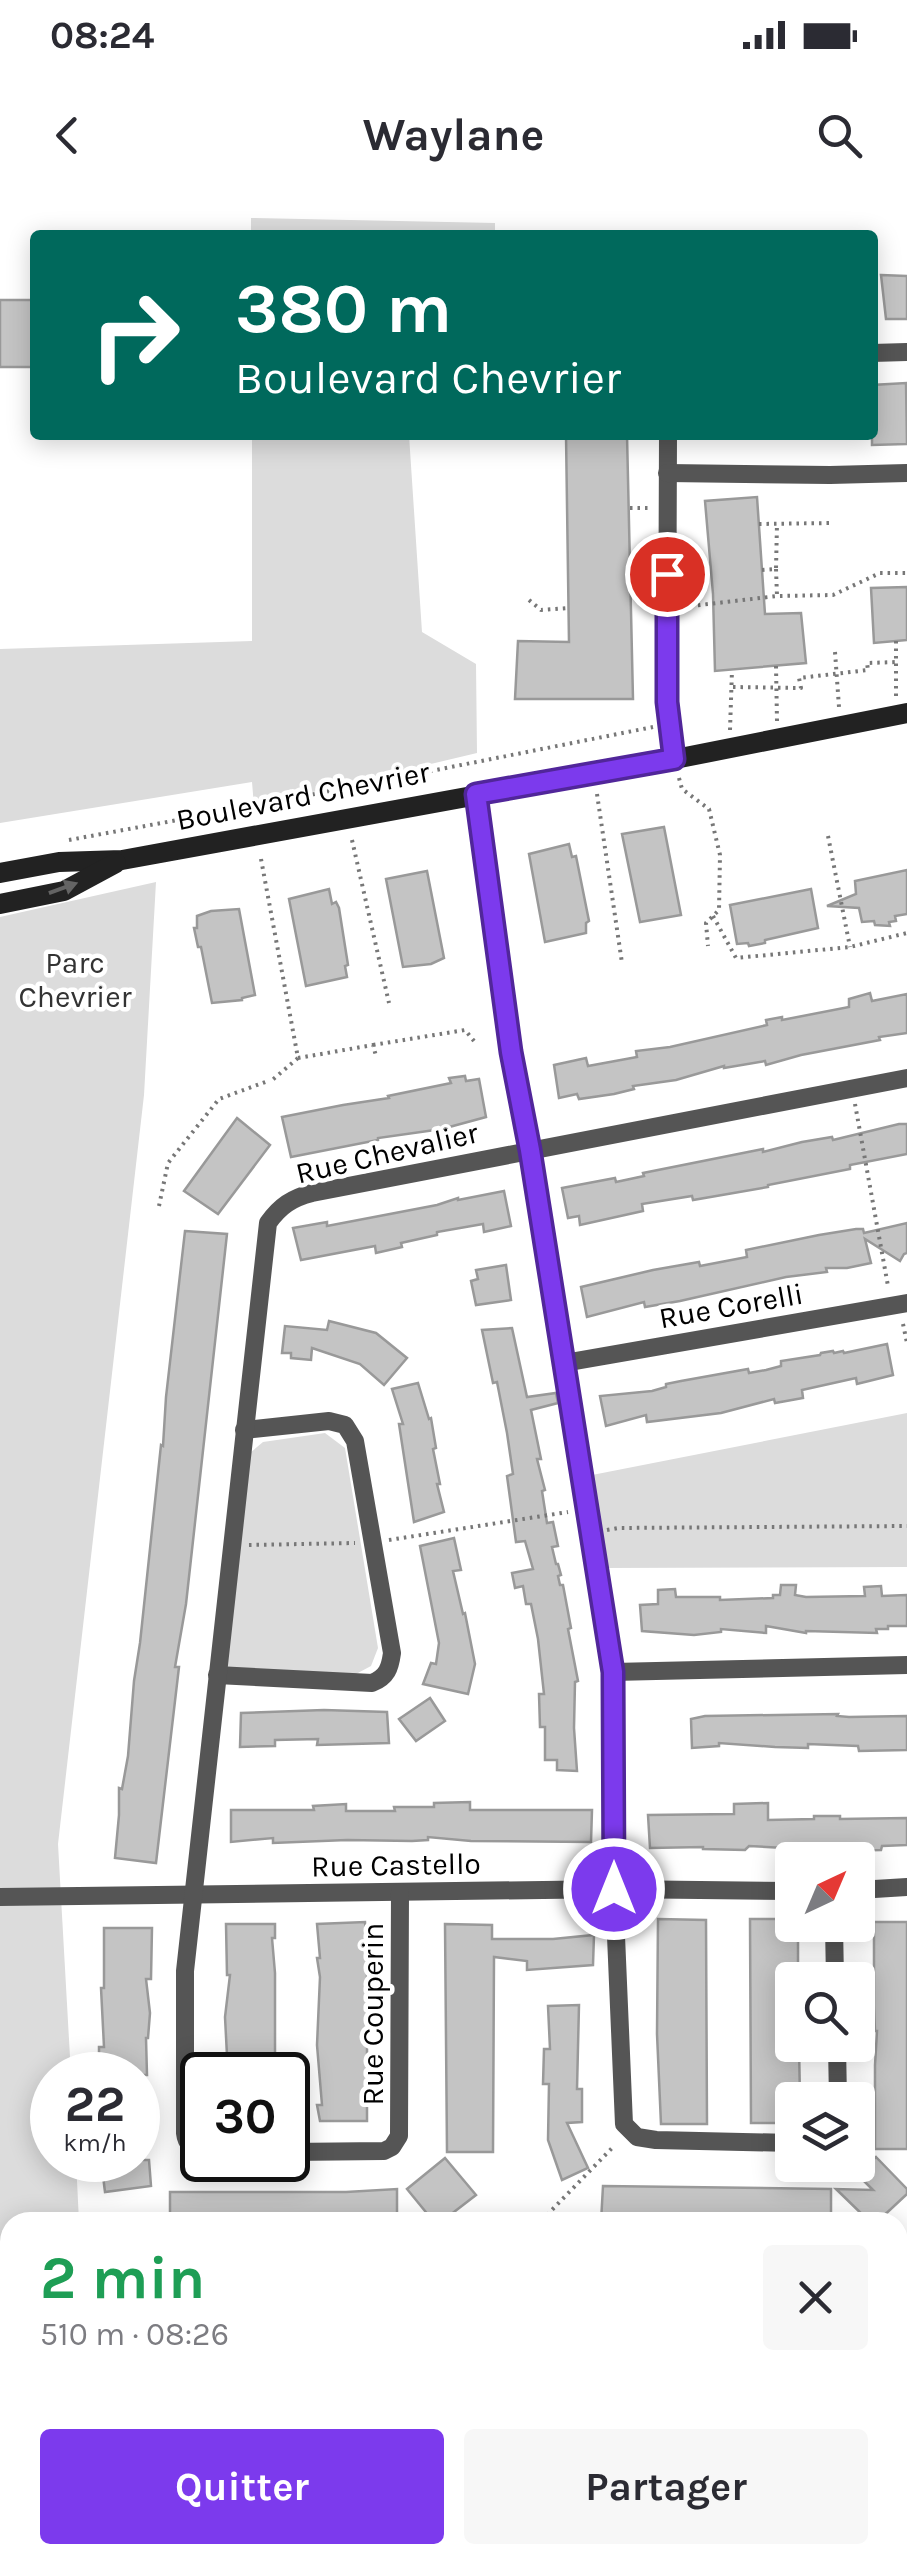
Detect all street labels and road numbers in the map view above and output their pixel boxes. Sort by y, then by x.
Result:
street label: Boulevard Chevrier [173,754,433,838]
street label: Rue Chevalier [292,1114,482,1191]
street label: Rue Corelli [656,1276,806,1336]
street label: Rue Castello [311,1846,481,1884]
street label: Rue Couperin [355,1923,391,2105]

